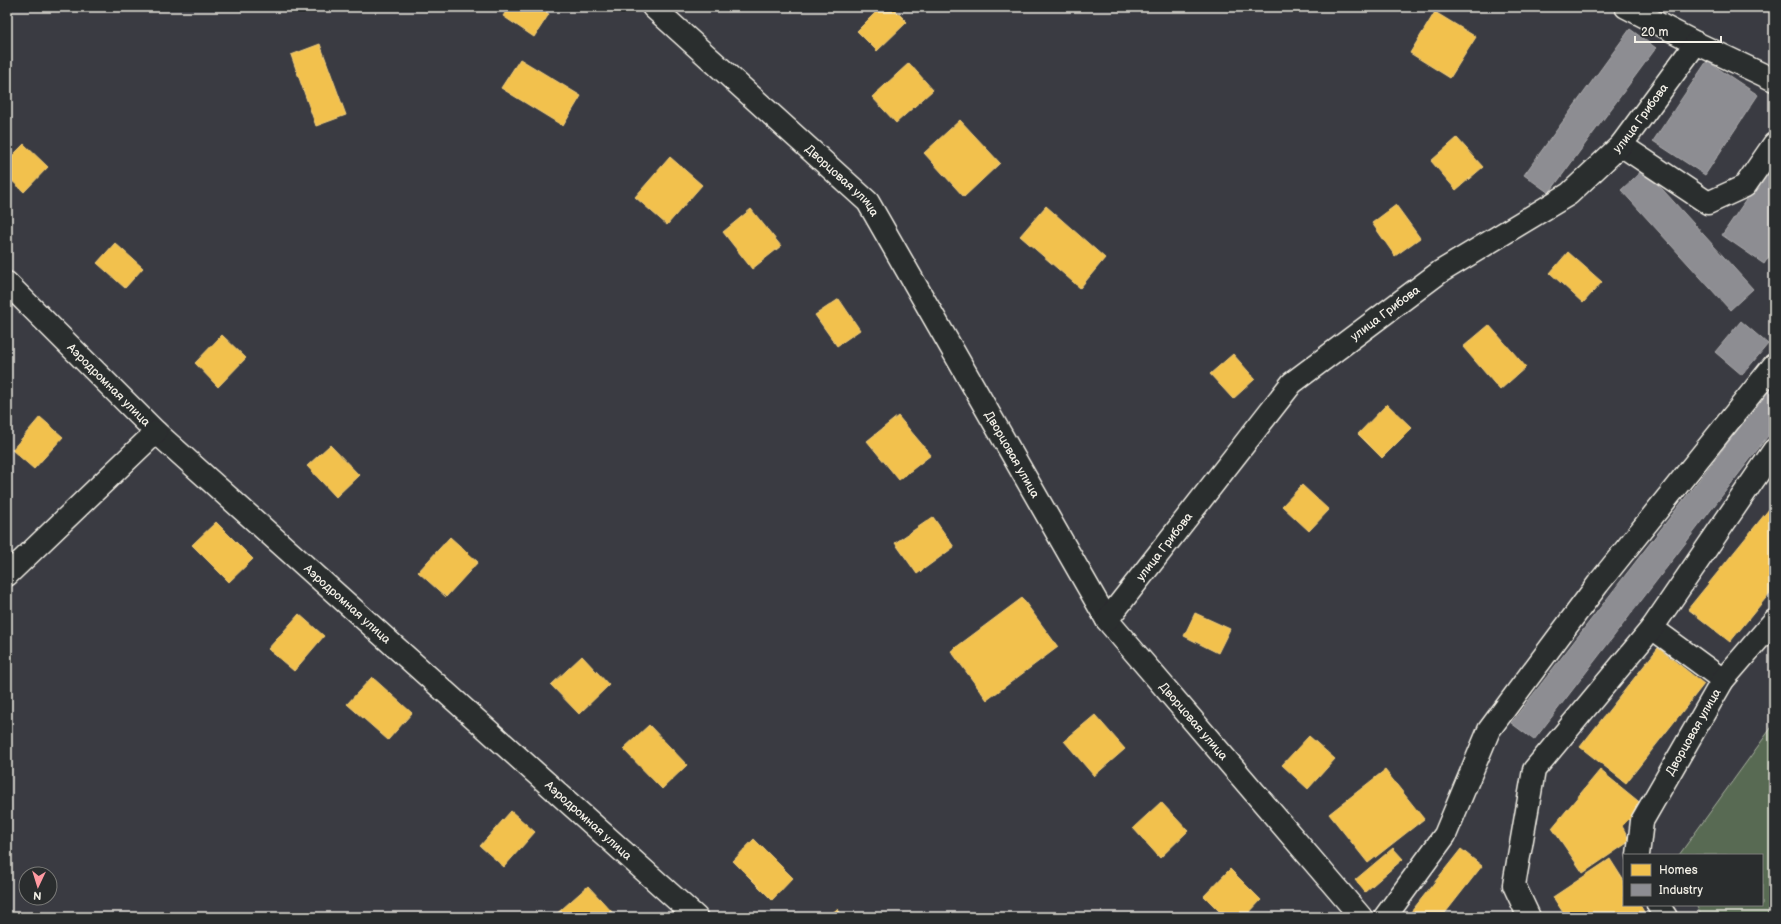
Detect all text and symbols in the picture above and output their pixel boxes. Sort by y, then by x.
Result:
scale bar [1635,18,1721,44]
text: 20 m [1641,25,1668,40]
street label: улица Грибова [1610,80,1671,156]
street label: Дворцовая улица [802,141,882,219]
street label: улица Грибова [1347,282,1423,344]
street label: Аэродромная улица [63,339,154,430]
street label: Дворцовая улица [982,408,1043,501]
street label: улица Грибова [1133,509,1196,584]
street label: Аэродромная улица [300,560,394,647]
street label: Дворцовая улица [1156,679,1231,763]
street label: Дворцовая улица [1662,686,1724,778]
street label: Аэродромная улица [541,777,635,863]
legend [1623,854,1763,906]
text: Homes [1659,863,1698,878]
north arrow [18,866,58,906]
text: Industry [1659,883,1704,898]
text: N [33,889,42,902]

